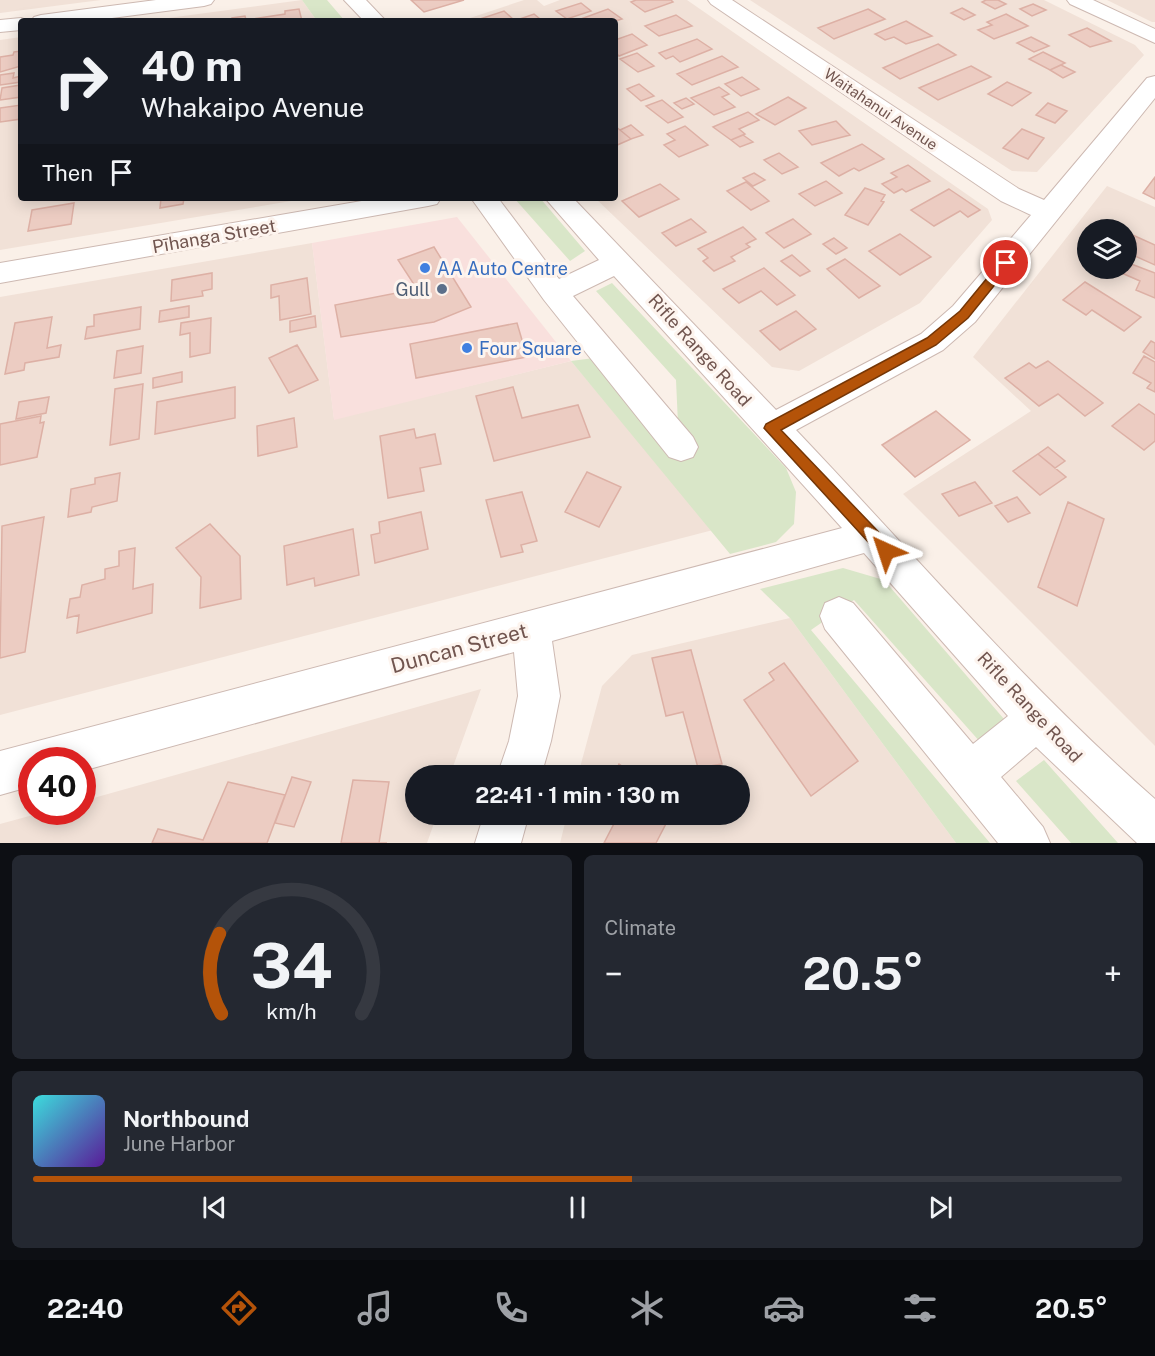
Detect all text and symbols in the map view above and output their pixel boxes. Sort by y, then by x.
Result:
text: 40 m [141,41,243,90]
icon: right [42,42,120,120]
street label: Waitahanui Avenue [821,65,941,153]
text: Whakaipo Avenue [141,91,364,123]
icon: arrive [105,156,138,189]
text: Then [42,160,93,186]
street label: Pīhanga Street [151,215,277,257]
map controls [1077,219,1137,279]
button: layers [1077,219,1137,279]
pin [980,237,1031,288]
icon: arrive [989,246,1022,279]
place label: AA Auto Centre [437,258,568,279]
marker: AA Auto Centre [418,261,432,275]
place label: Gull [396,279,430,300]
marker: Gull [435,282,449,296]
street label: Rifle Range Road [644,290,756,410]
place label: Four Square [479,338,582,359]
marker: Four Square [460,341,474,355]
position arrow [854,519,918,583]
street label: Duncan Street [388,618,530,678]
street label: Rifle Range Road [973,647,1087,767]
speed limit sign: 40 [18,747,96,825]
text: 22:41 · 1 min · 130 m [475,782,680,808]
text: Climate [605,916,676,940]
text: 34 [251,929,333,1002]
text: 20.5° [803,947,924,1000]
text: − [605,955,623,993]
text: + [1104,955,1122,993]
text: km/h [267,999,317,1024]
text: Northbound [123,1106,249,1132]
text: June Harbor [123,1132,235,1156]
icon: previous [198,1191,231,1224]
icon: pause [561,1191,594,1224]
icon: next [924,1191,957,1224]
icon: directions [218,1287,260,1329]
icon: music [354,1287,396,1329]
icon: phone [490,1287,532,1329]
icon: climate [626,1287,668,1329]
icon: car [763,1287,805,1329]
icon: filters [899,1287,941,1329]
text: 22:40 [47,1292,124,1324]
text: 20.5° [1035,1292,1108,1324]

